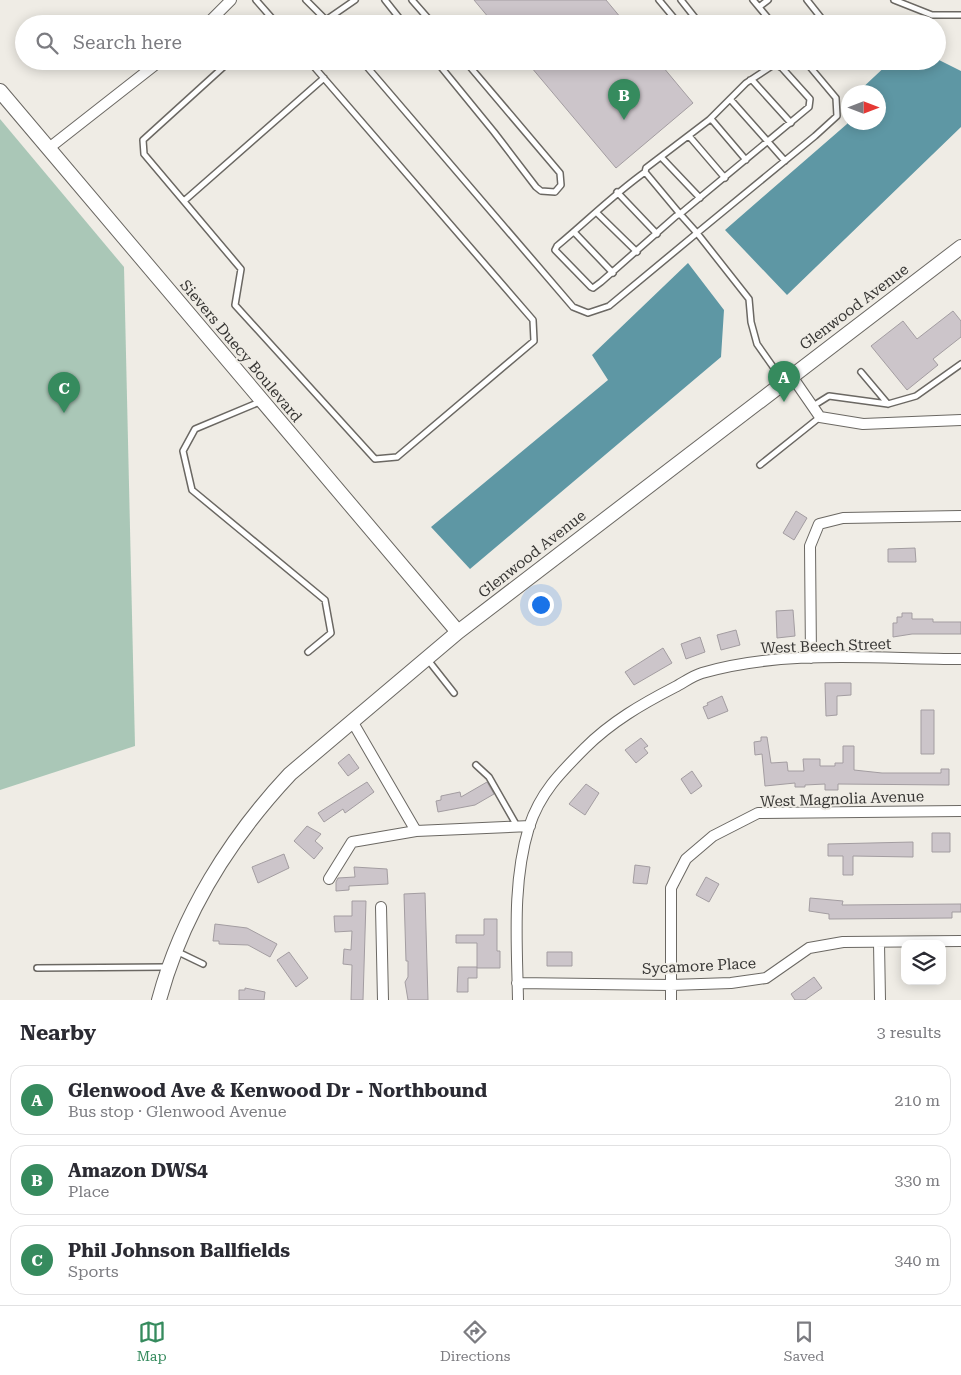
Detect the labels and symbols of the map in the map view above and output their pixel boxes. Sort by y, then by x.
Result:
pin: B [608,79,640,120]
north arrow [841,85,886,130]
street label: Glenwood Avenue [796,260,912,354]
street label: Sievers Duecy Boulevard [176,276,306,426]
pin: A [768,361,800,402]
pin: C [48,372,80,413]
street label: Glenwood Avenue [475,506,589,602]
your location [528,592,554,618]
street label: West Beech Street [760,635,892,657]
street label: West Magnolia Avenue [760,787,924,811]
street label: Sycamore Place [642,954,756,978]

